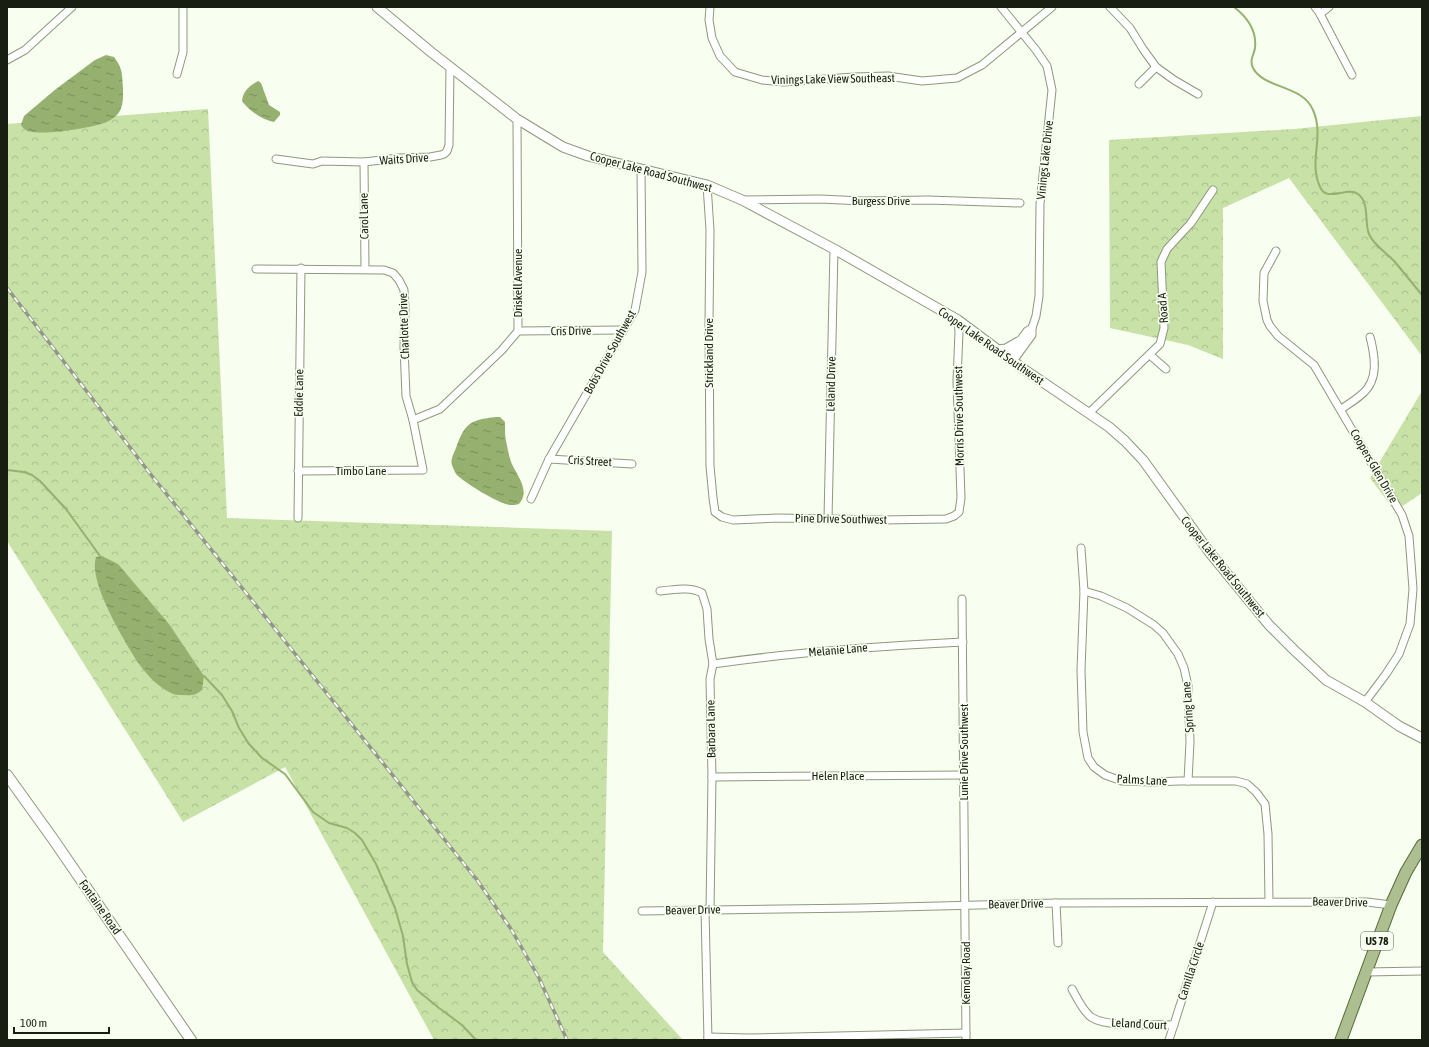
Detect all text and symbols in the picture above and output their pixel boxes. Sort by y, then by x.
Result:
street label: Vinings Lake View Southeast [771,71,895,87]
street label: Vinings Lake Drive [1034,120,1056,200]
street label: Cooper Lake Road Southwest [588,149,714,195]
street label: Waits Drive [379,150,429,168]
street label: Carol Lane [357,193,371,239]
street label: Burgess Drive [852,194,910,208]
street label: Driskell Avenue [511,249,525,317]
street label: Road A [1155,292,1171,324]
street label: Charlotte Drive [396,293,412,359]
street label: Cooper Lake Road Southwest [935,304,1047,388]
street label: Bobs Drive Southwest [581,307,639,396]
street label: Strickland Drive [702,318,716,388]
street label: Cris Drive [550,324,592,338]
street label: Leland Drive [824,356,838,412]
street label: Morris Drive Southwest [951,365,967,466]
street label: Eddie Lane [292,369,306,417]
street label: Coopers Glen Drive [1347,427,1401,505]
street label: Cris Street [568,453,613,469]
street label: Timbo Lane [336,464,386,478]
street label: Pine Drive Southwest [795,511,888,527]
street label: Cooper Lake Road Southwest [1178,514,1268,621]
street label: Melanie Lane [808,640,868,660]
street label: Spring Lane [1179,681,1197,733]
street label: Barbara Lane [703,700,719,758]
street label: Lunie Drive Southwest [957,703,971,801]
street label: Helen Place [812,769,864,783]
street label: Palms Lane [1116,772,1168,788]
street label: Fontaine Road [76,877,124,937]
street label: Beaver Drive [1312,895,1368,909]
street label: Beaver Drive [988,897,1044,911]
street label: Beaver Drive [665,903,721,917]
road number: US 78 [1361,932,1393,950]
street label: Camilla Circle [1175,940,1207,1002]
street label: Kemolay Road [959,941,973,1005]
scale bar [14,1009,109,1035]
text: 100 m [20,1016,47,1030]
street label: Leland Court [1111,1016,1168,1032]

